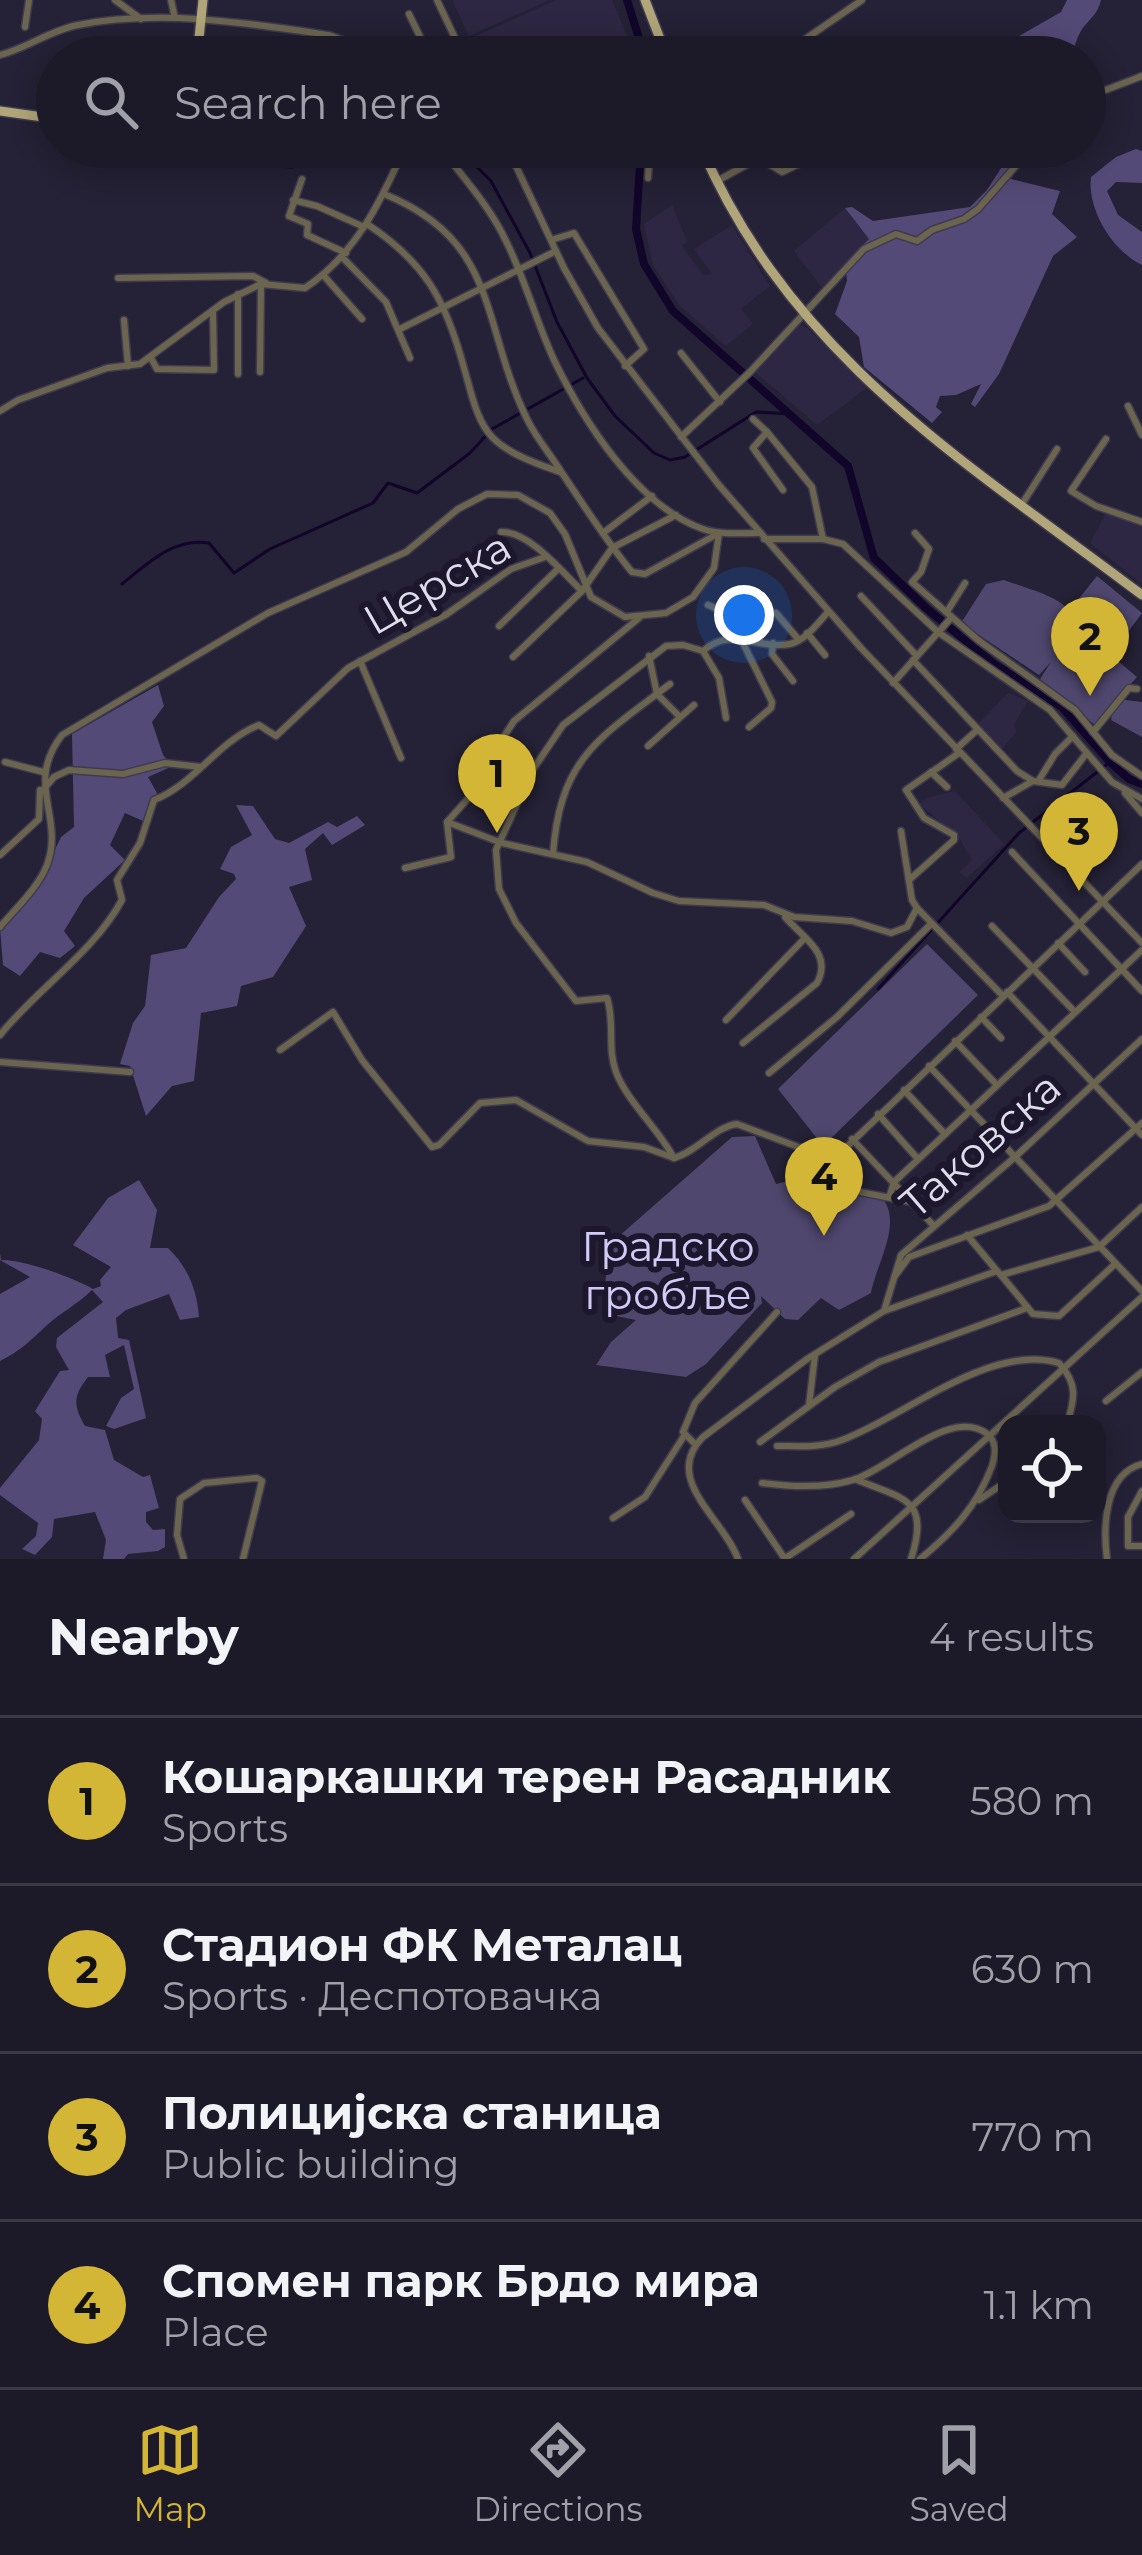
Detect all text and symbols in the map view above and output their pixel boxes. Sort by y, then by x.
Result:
search box [36,36,1106,168]
icon: search [78,69,144,135]
text: Search here [174,75,442,130]
street label: Церска [354,520,520,646]
your location [714,585,774,645]
pin: 2 [1051,597,1129,696]
pin: 1 [458,734,536,833]
pin: 3 [1040,792,1118,891]
street label: Таковска [889,1061,1071,1229]
pin: 4 [785,1137,863,1236]
park label: Градско гробље [581,1220,755,1320]
map controls [998,1415,1106,1523]
button: locate [998,1415,1106,1523]
text: Nearby [48,1606,239,1668]
text: 4 results [929,1613,1094,1661]
text: Кошаркашки терен Расадник [162,1749,891,1804]
text: 1 [79,1777,95,1825]
text: 580 m [970,1777,1094,1825]
text: Sports [162,1804,288,1852]
text: Стадион ФК Металац [162,1917,682,1972]
text: 2 [75,1945,99,1993]
text: 630 m [971,1945,1094,1993]
text: Sports · Деспотовачка [162,1972,602,2020]
text: Полицијска станица [162,2085,662,2140]
text: 3 [75,2113,99,2161]
text: 770 m [971,2113,1094,2161]
text: Public building [162,2140,459,2188]
text: Спомен парк Брдо мира [162,2253,760,2308]
text: 4 [74,2281,100,2329]
text: 1.1 km [983,2281,1094,2329]
text: Place [162,2308,269,2356]
tab: Map [133,2417,207,2529]
tab: Directions [474,2417,643,2529]
tab: Saved [909,2417,1009,2529]

